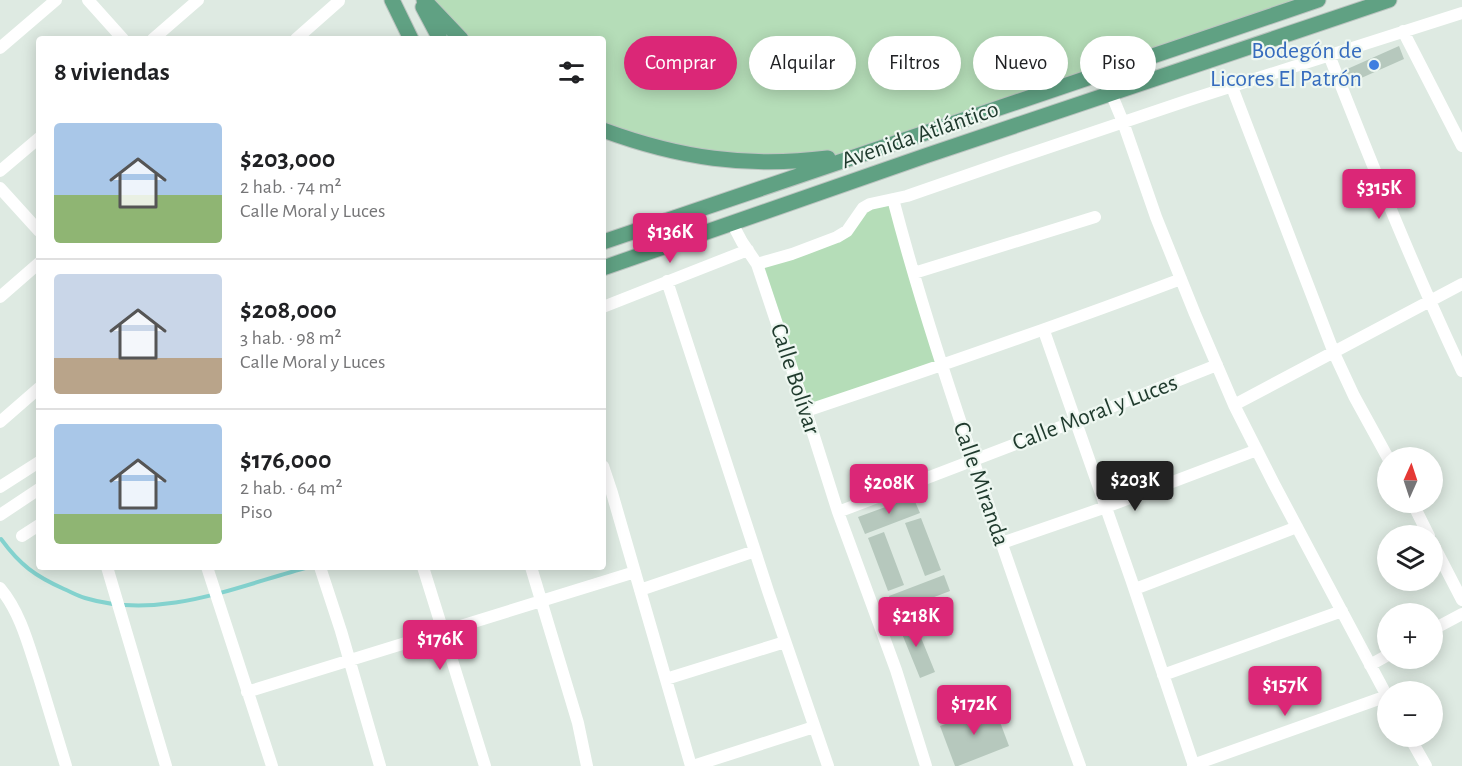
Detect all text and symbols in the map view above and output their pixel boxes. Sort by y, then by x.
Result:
chip: Comprar [624,36,737,90]
chip: Alquilar [749,36,856,90]
chip: Filtros [868,36,961,90]
chip: Nuevo [973,36,1068,90]
chip: Piso [1080,36,1156,90]
place label: Bodegón de Licores El Patrón [1210,39,1362,91]
icon: filters [555,56,588,89]
marker: Bodegón de Licores El Patrón [1367,58,1381,72]
text: 8 viviendas [54,59,170,85]
street label: Avenida Atlántico [838,97,1002,173]
text: $203,000 [240,146,335,172]
icon: home [102,147,174,219]
pin: $315K [1337,169,1421,220]
text: 2 hab. · 74 m² [240,177,341,197]
text: $315K [1356,178,1402,198]
text: Calle Moral y Luces [240,201,385,221]
pin: $136K [628,213,712,264]
text: $136K [647,222,693,242]
text: $208,000 [240,297,337,323]
icon: home [102,298,174,370]
street label: Calle Bolívar [766,321,824,438]
text: 3 hab. · 98 m² [240,328,341,348]
text: Calle Moral y Luces [240,352,385,372]
street label: Calle Moral y Luces [1009,371,1181,455]
street label: Calle Miranda [949,419,1013,549]
text: $176,000 [240,447,331,473]
north arrow [1377,447,1443,513]
map controls [1377,447,1443,747]
icon: home [102,448,174,520]
pin: $203K [1093,461,1177,512]
pin: $208K [847,464,931,515]
text: $203K [1110,470,1160,490]
text: $208K [864,473,914,493]
text: 2 hab. · 64 m² [240,478,342,498]
text: Piso [240,502,272,522]
button: layers [1377,525,1443,591]
pin: $218K [874,597,958,648]
button: + [1377,603,1443,669]
text: $218K [892,606,940,626]
pin: $176K [398,620,482,671]
text: $176K [417,629,463,649]
pin: $157K [1243,666,1327,717]
text: $157K [1262,675,1308,695]
button: − [1377,681,1443,747]
pin: $172K [932,685,1016,736]
text: $172K [951,694,997,714]

